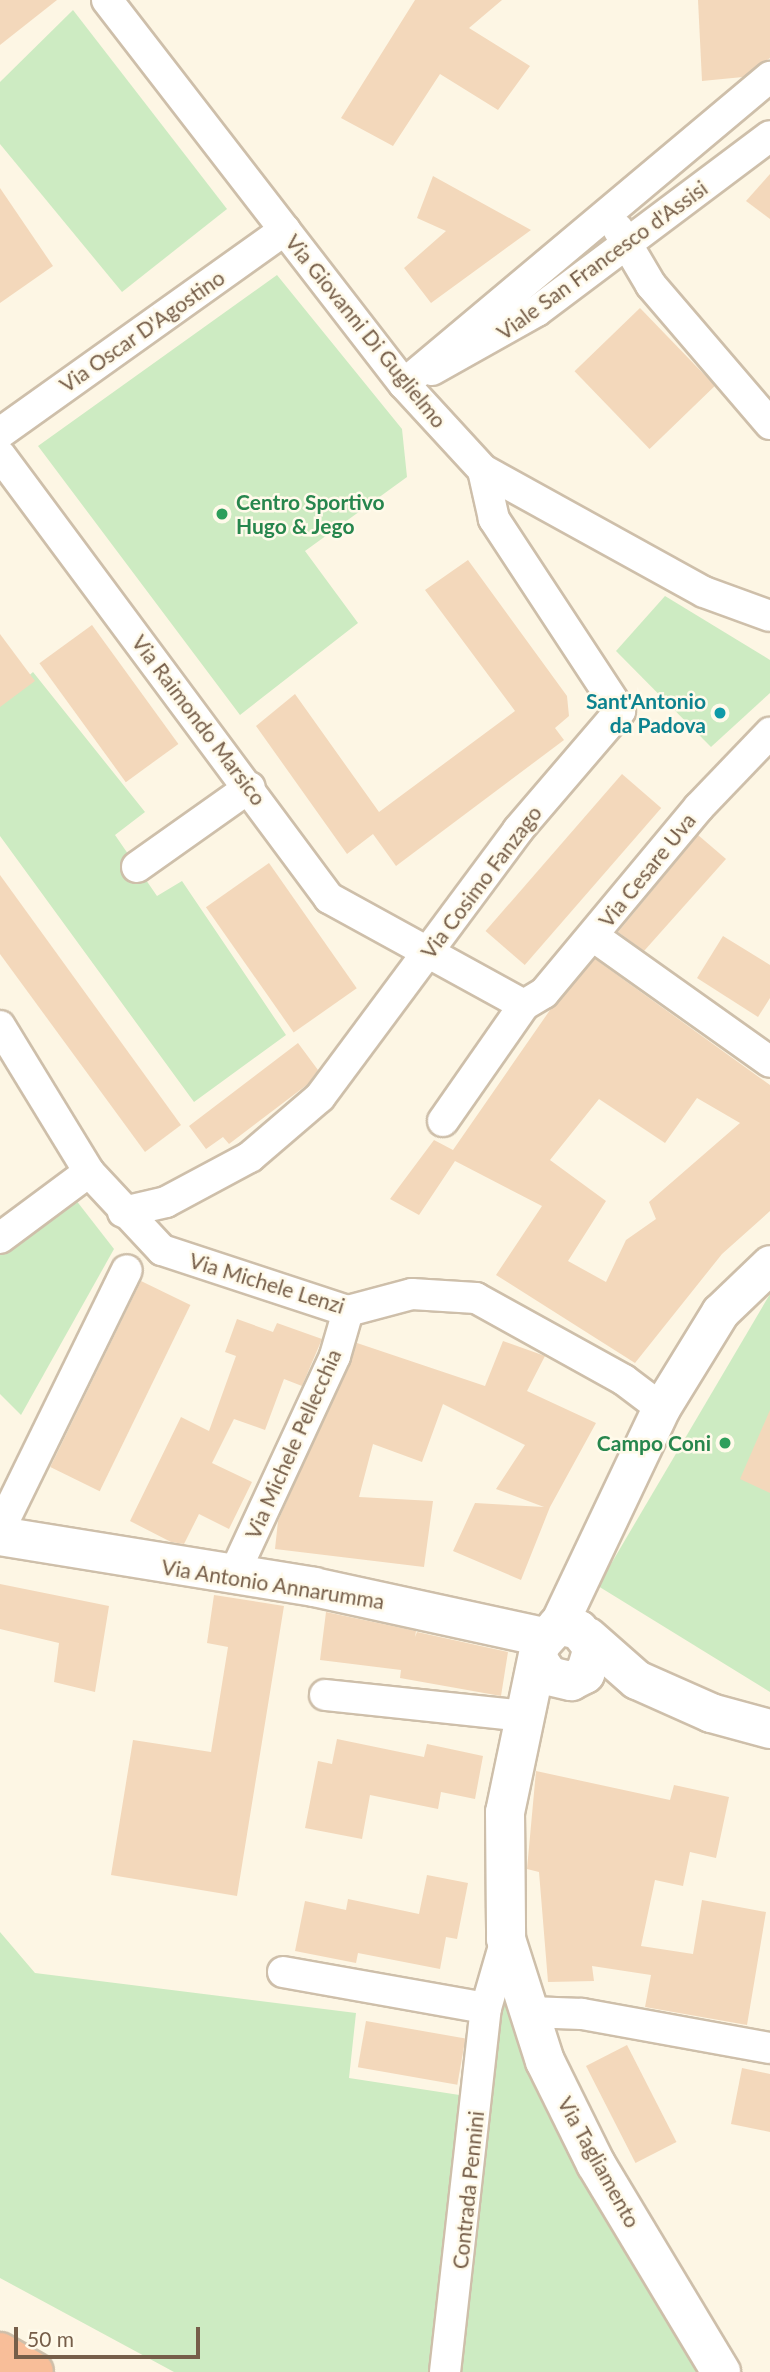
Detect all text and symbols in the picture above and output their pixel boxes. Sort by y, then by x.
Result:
street label: Viale San Francesco d'Assisi [492,175,712,345]
street label: Via Giovanni Di Guglielmo [280,229,452,433]
street label: Via Oscar D'Agostino [55,265,229,397]
place label: Centro Sportivo Hugo & Jego [236,489,385,539]
marker: Centro Sportivo Hugo & Jego [214,506,230,522]
street label: Via Raimondo Marsico [127,630,271,810]
place label: Sant'Antonio da Padova [586,688,706,738]
marker: Sant'Antonio da Padova [712,705,728,721]
street label: Via Cosimo Fanzago [415,801,547,963]
street label: Via Cesare Uva [593,808,701,932]
street label: Via Michele Lenzi [186,1247,348,1319]
street label: Via Michele Pellecchia [240,1345,346,1543]
place label: Campo Coni [597,1430,711,1456]
marker: Campo Coni [717,1435,733,1451]
street label: Via Antonio Annarumma [159,1554,387,1614]
street label: Via Tagliamento [553,2092,645,2232]
street label: Contrada Pennini [447,2110,489,2270]
scale bar [18,2312,203,2356]
text: 50 m [27,2326,74,2351]

